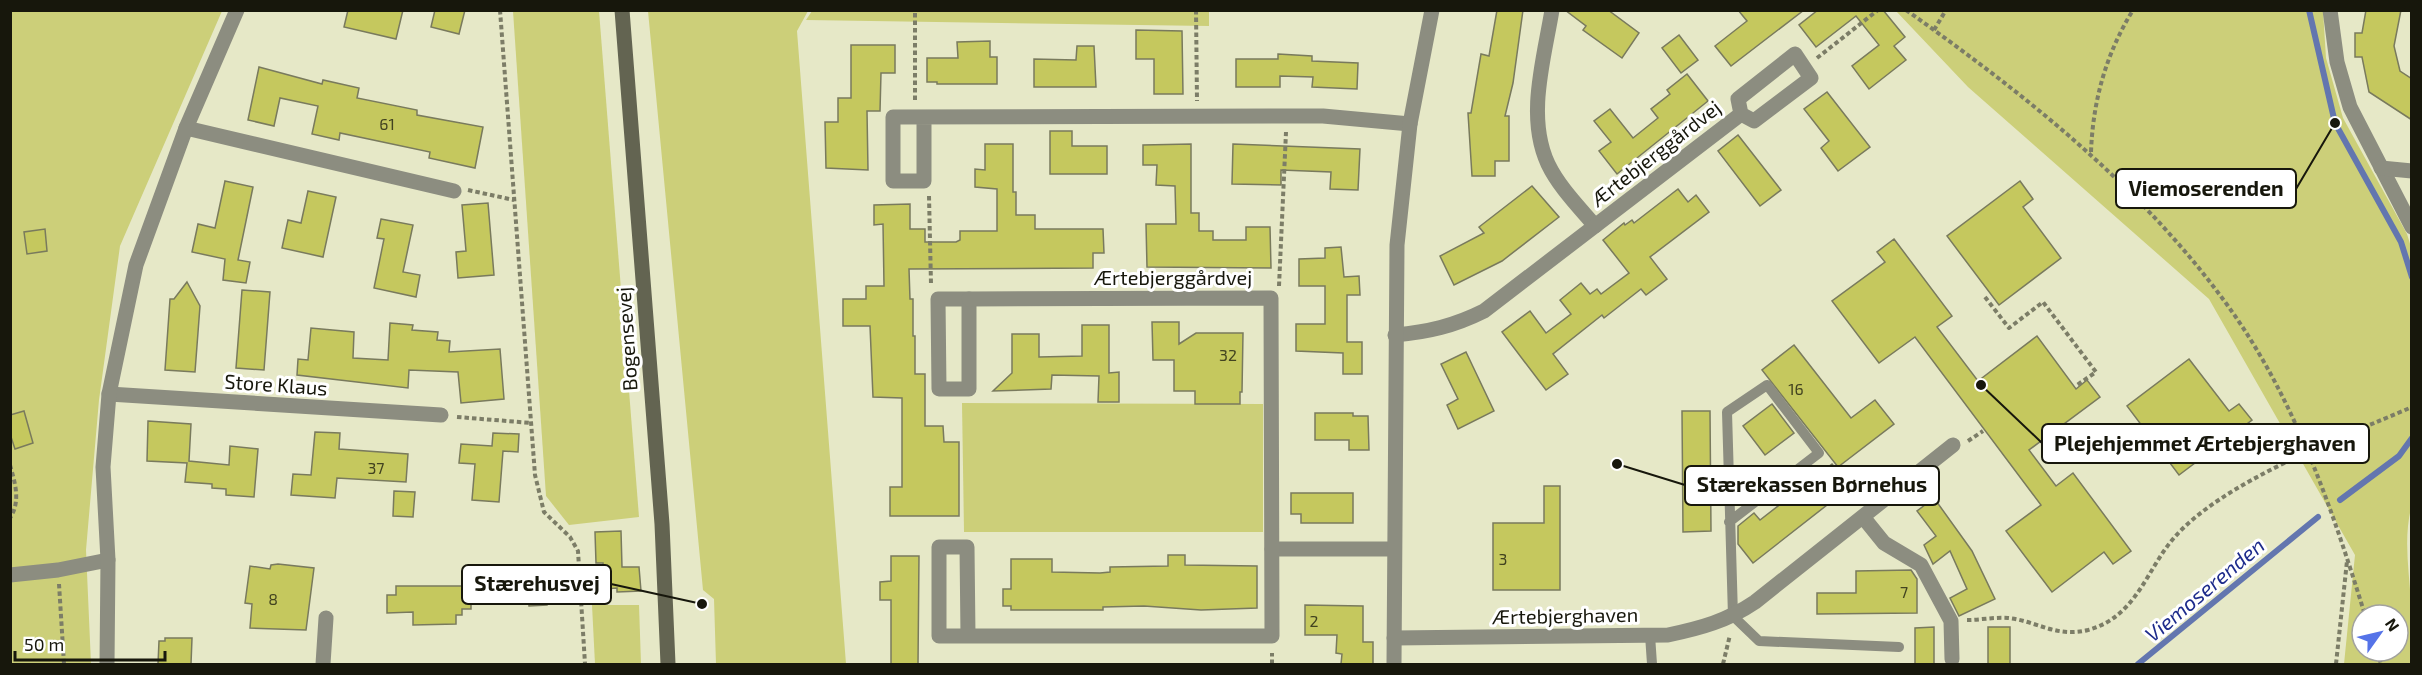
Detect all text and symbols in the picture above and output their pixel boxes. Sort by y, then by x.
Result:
street label: Ærtebjerggårdvej [1584,95,1725,212]
house number: 61 [379,114,395,133]
callout: Viemoserenden [2116,169,2296,208]
text: Viemoserenden [2128,175,2284,200]
street label: Ærtebjerggårdvej [1093,265,1252,289]
street label: Bogensevej [610,286,642,392]
house number: 32 [1219,345,1237,364]
street label: Store Klaus [224,368,328,400]
house number: 16 [1788,379,1804,398]
callout: Plejehjemmet Ærtebjerghaven [2042,424,2369,463]
text: Plejehjemmet Ærtebjerghaven [2054,430,2356,455]
house number: 37 [367,458,385,477]
callout: Stærekassen Børnehus [1685,466,1939,505]
text: Stærekassen Børnehus [1697,471,1927,496]
water label: Viemoserenden [2139,532,2269,646]
house number: 3 [1499,549,1507,568]
callout: Stærehusvej [462,565,611,604]
text: Stærehusvej [474,570,600,595]
house number: 7 [1900,582,1908,601]
house number: 8 [268,589,278,608]
street label: Ærtebjerghaven [1491,602,1638,628]
north arrow [2350,603,2410,663]
house number: 2 [1310,611,1319,630]
text: N [2382,614,2404,634]
scale bar [15,624,165,662]
text: 50 m [24,633,64,655]

